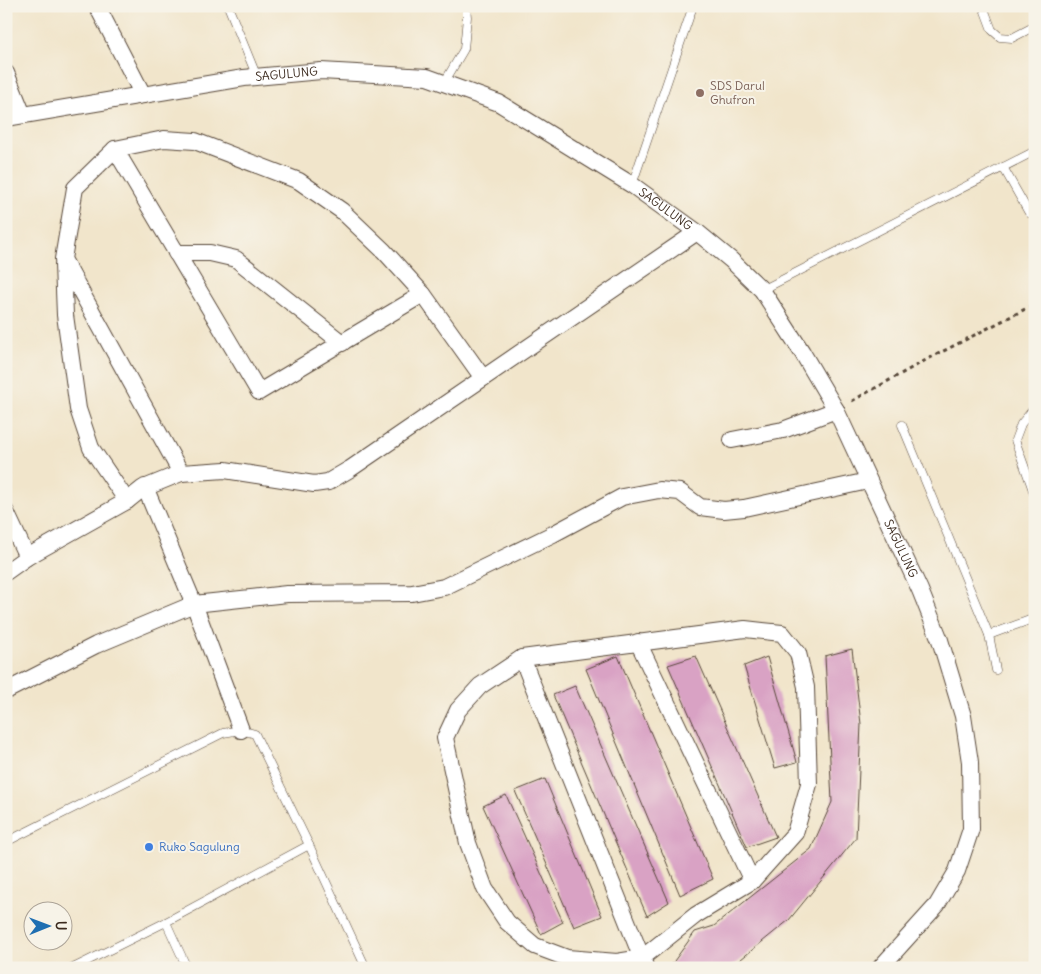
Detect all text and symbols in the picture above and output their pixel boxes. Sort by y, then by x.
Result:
street label: SAGULUNG [255,63,319,84]
place label: SDS Darul Ghufron [710,78,765,107]
marker: SDS Darul Ghufron [694,87,706,99]
street label: SAGULUNG [636,184,696,233]
street label: SAGULUNG [881,517,921,580]
place label: Ruko Sagulung [159,839,240,854]
marker: Ruko Sagulung [143,841,155,853]
north arrow [22,902,72,952]
text: U [52,921,70,931]

